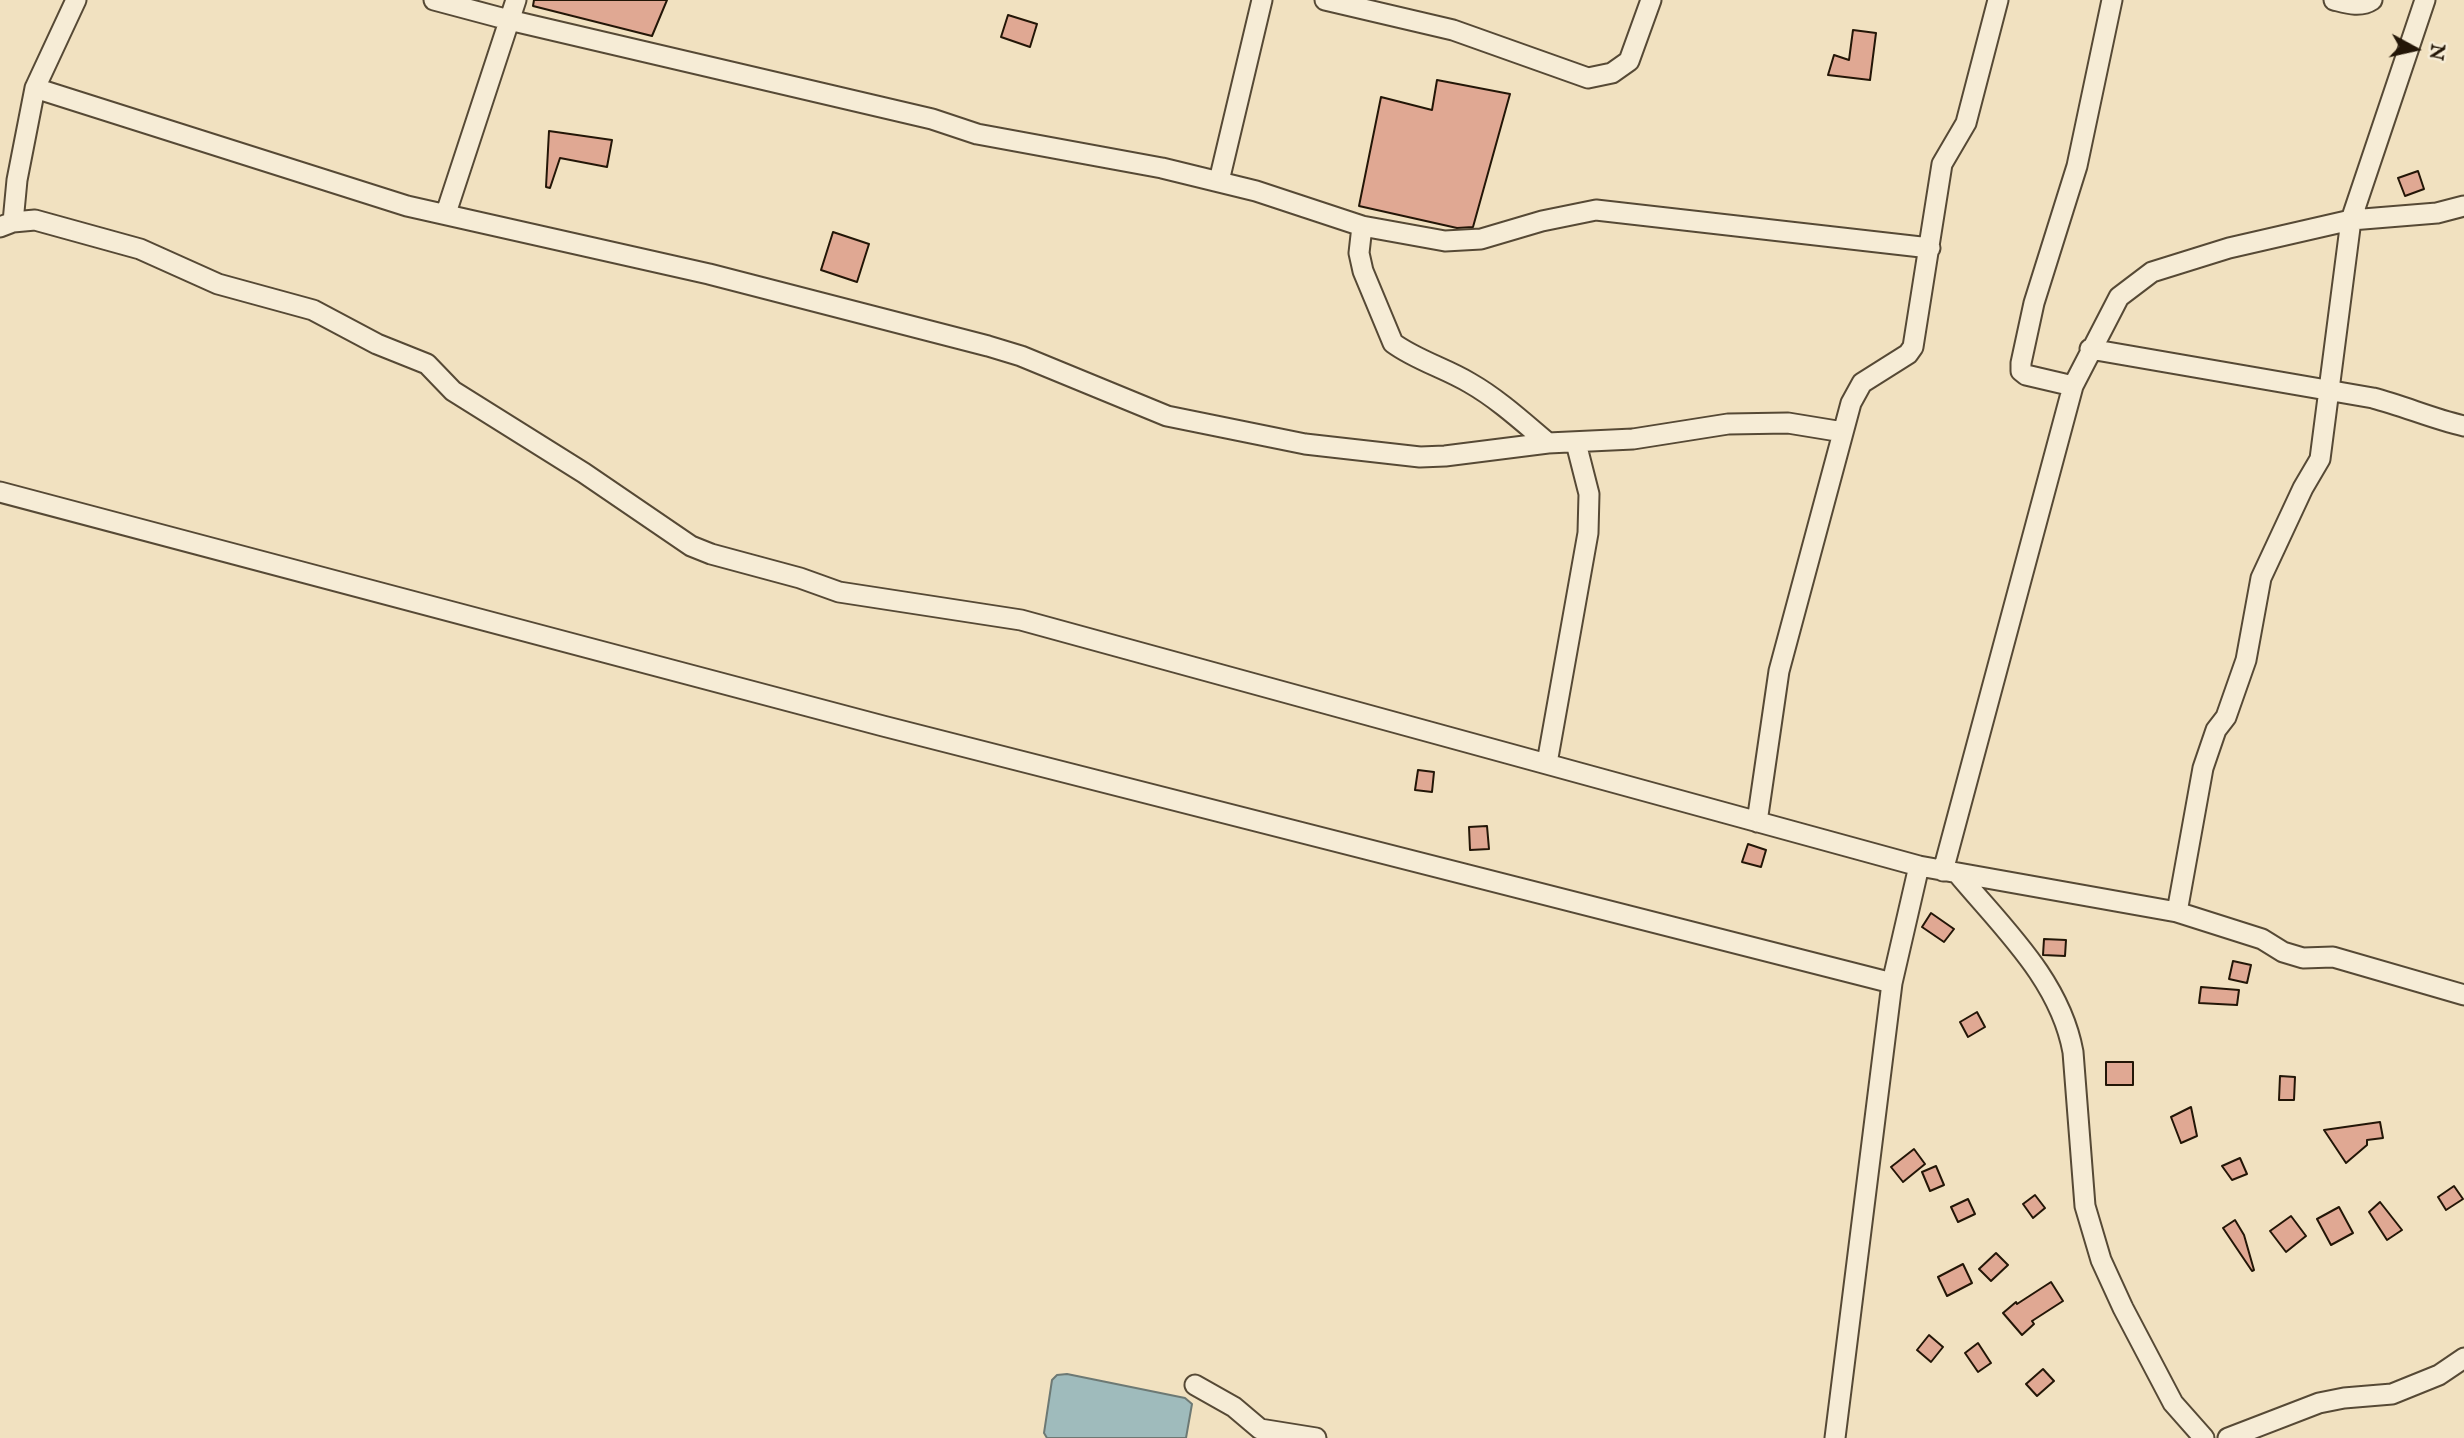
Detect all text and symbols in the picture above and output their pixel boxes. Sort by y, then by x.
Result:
north arrow [2380,14,2450,84]
text: N [2423,42,2449,62]

